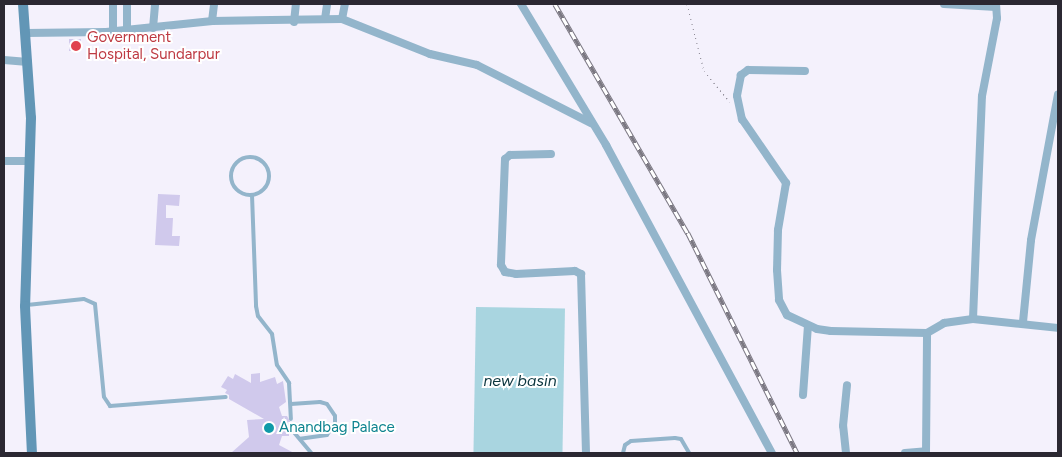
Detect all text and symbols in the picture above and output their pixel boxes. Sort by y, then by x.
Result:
place label: Government Hospital, Sundarpur [87,28,220,63]
marker: Government Hospital, Sundarpur [69,39,83,53]
water label: new basin [483,371,557,391]
place label: Anandbag Palace [279,419,395,437]
marker: Anandbag Palace [263,422,275,434]

